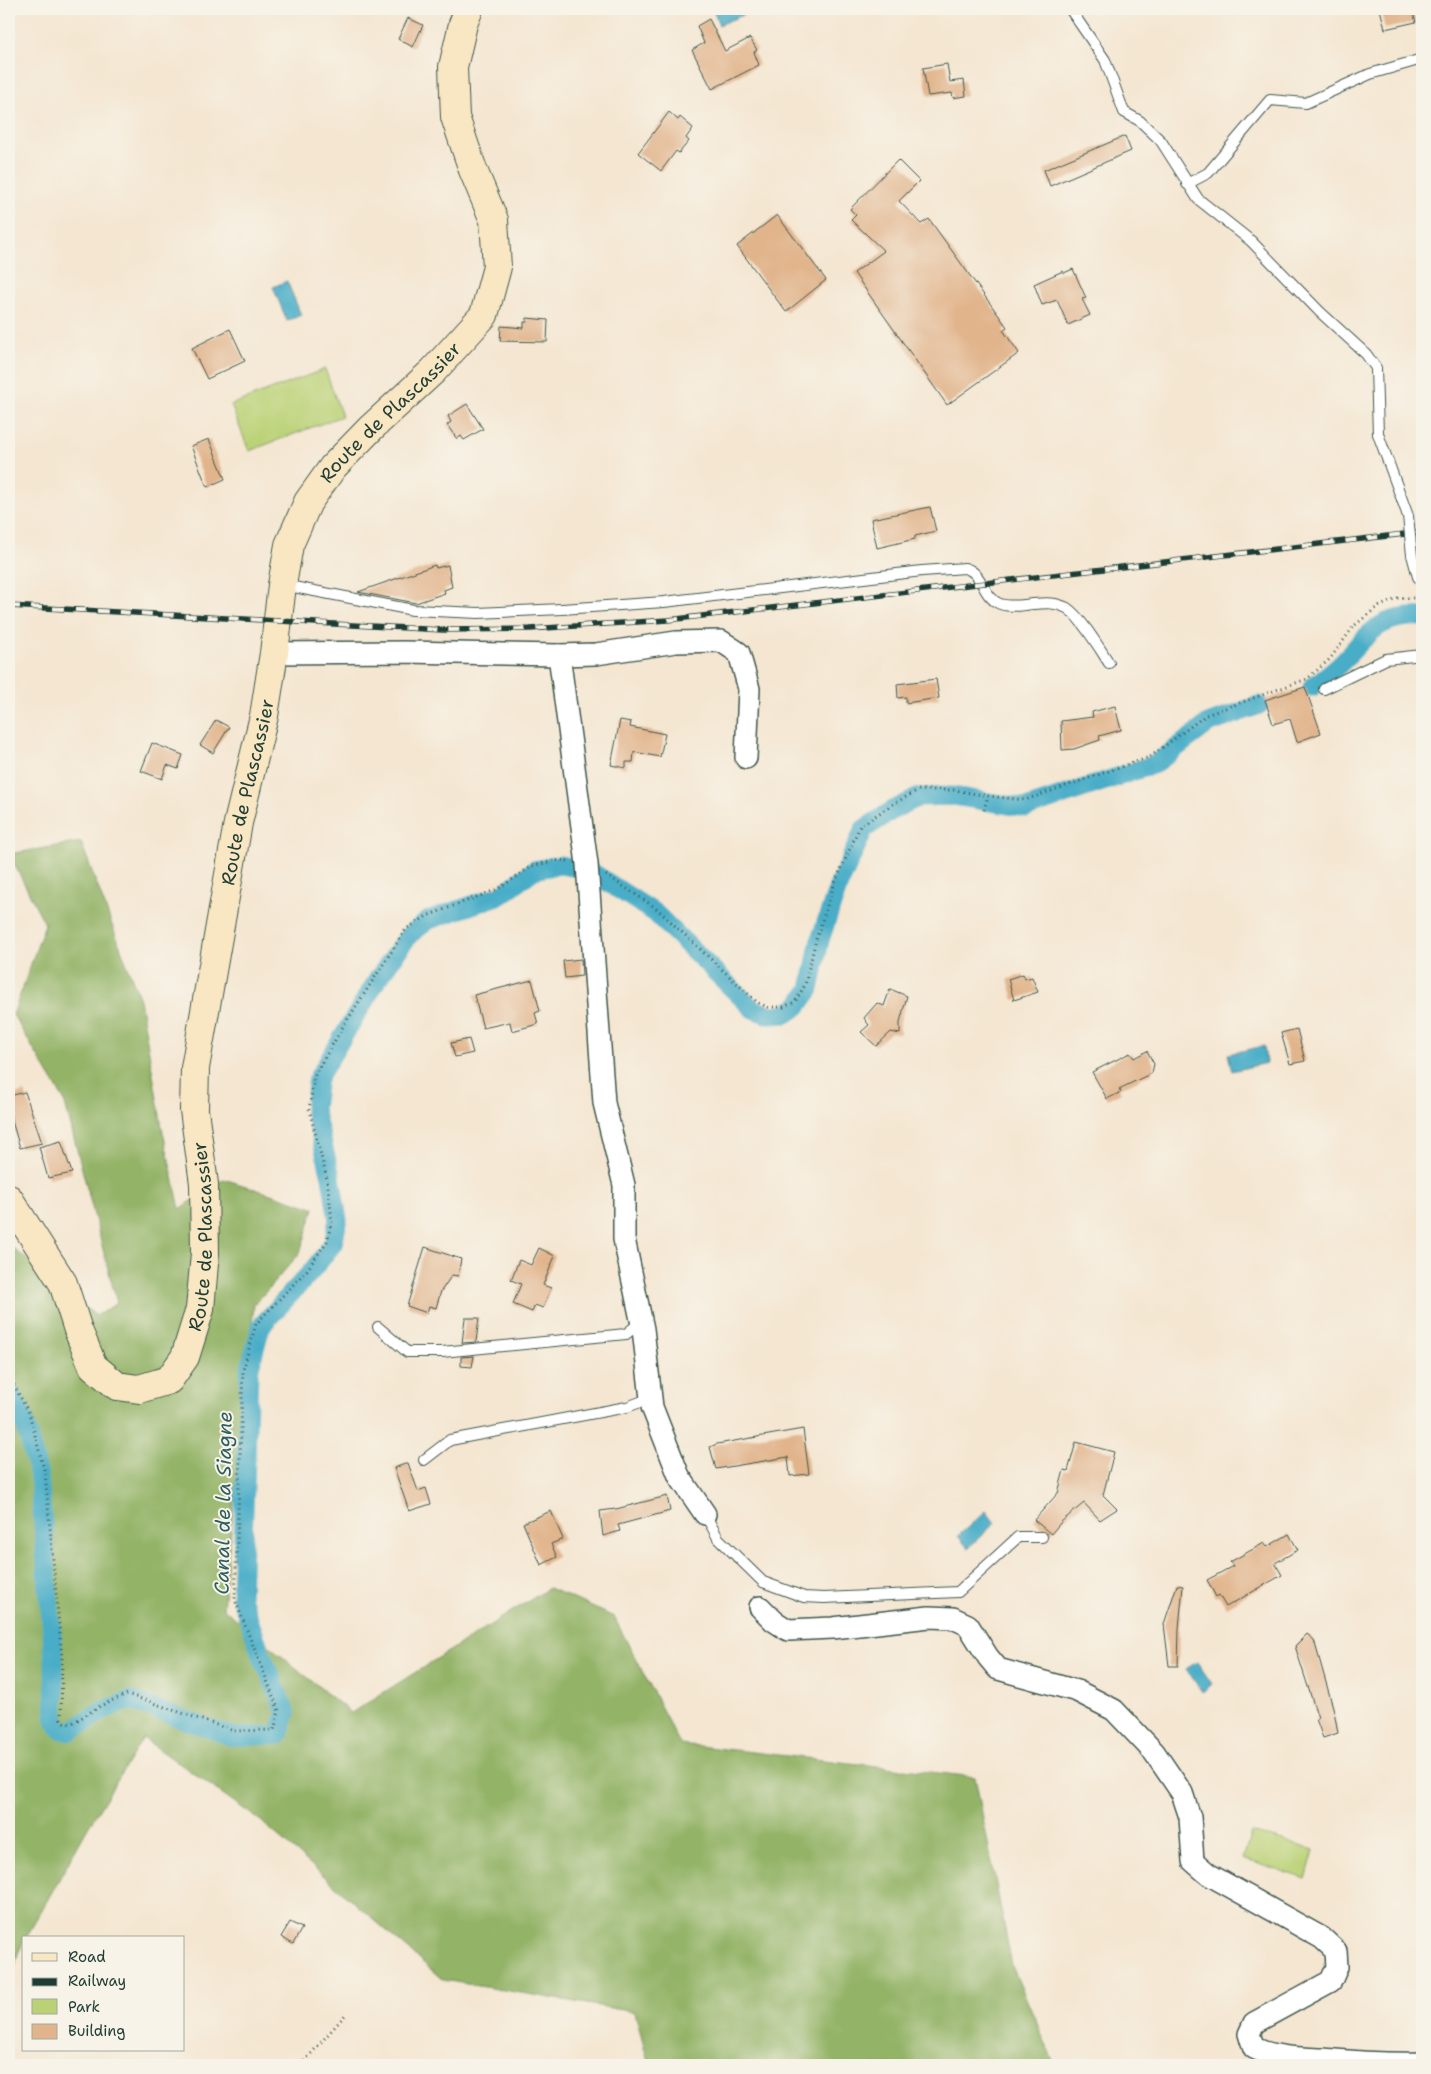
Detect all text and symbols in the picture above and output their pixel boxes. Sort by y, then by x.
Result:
street label: Route de Plascassier [314,337,467,488]
street label: Route de Plascassier [215,697,280,887]
street label: Route de Plascassier [182,1140,218,1334]
water label: Canal de la Siagne [208,1411,238,1595]
legend [22,1936,185,2052]
text: Road [68,1947,106,1967]
text: Railway [68,1971,126,1991]
text: Park [68,1997,100,2017]
text: Building [68,2021,125,2041]

